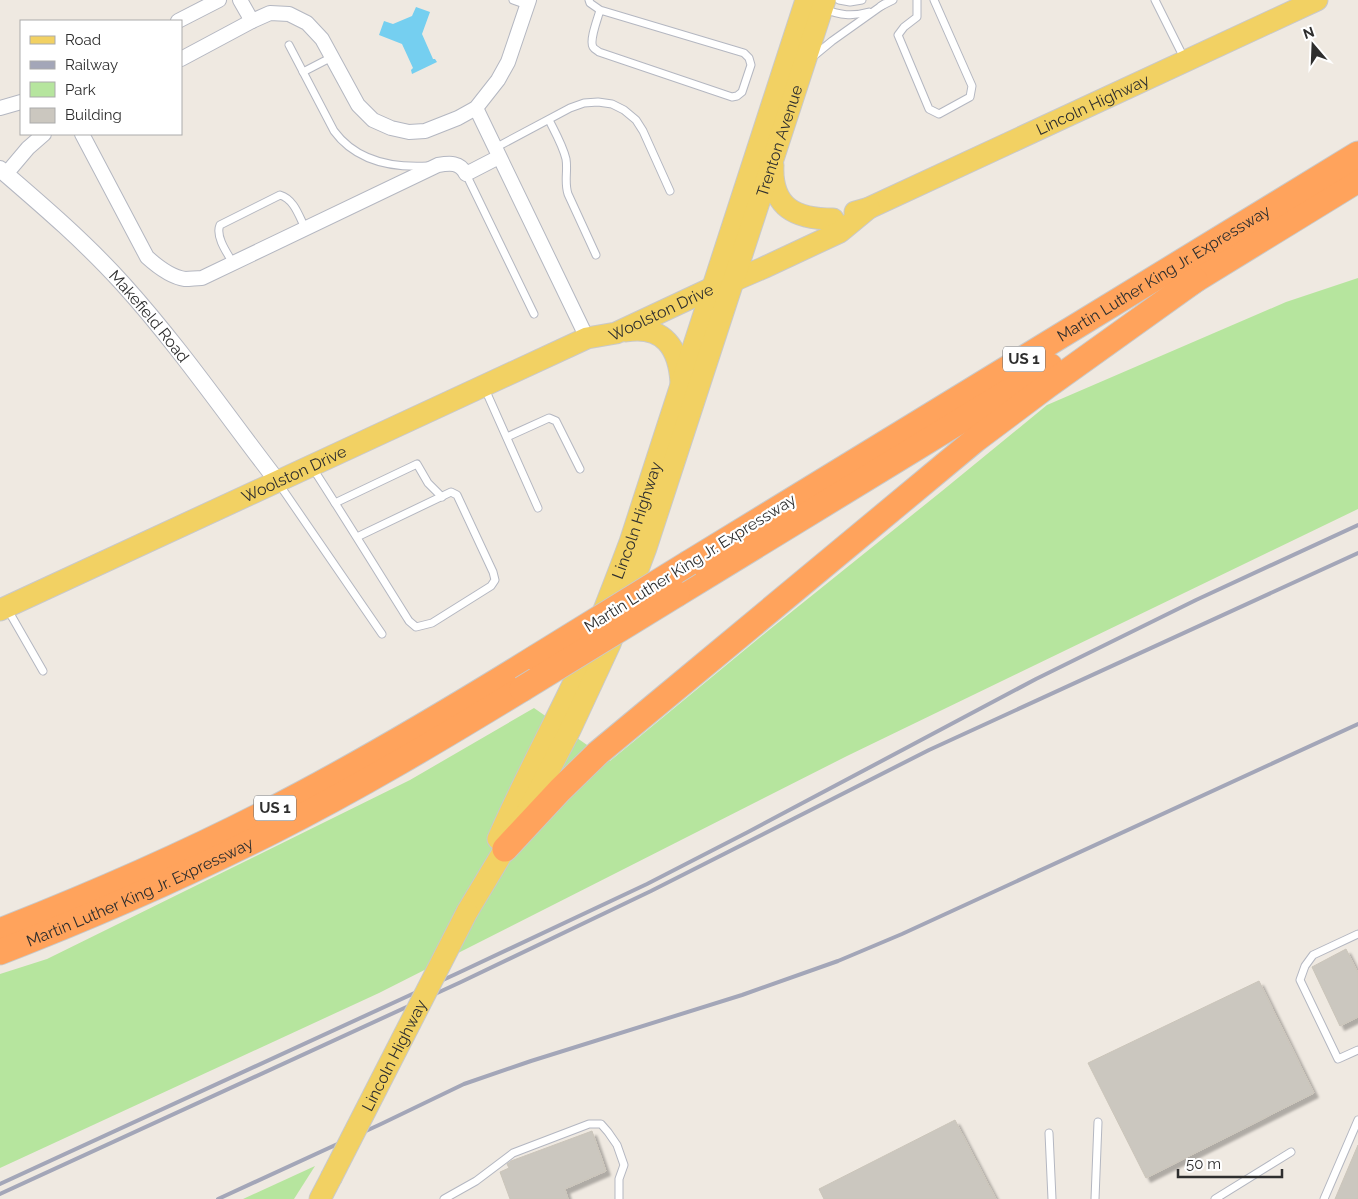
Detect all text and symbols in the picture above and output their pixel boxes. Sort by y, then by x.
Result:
legend [20,20,182,135]
north arrow [1288,20,1338,70]
text: N [1301,23,1316,42]
text: Road [65,31,101,49]
text: Railway [65,56,118,74]
street label: Lincoln Highway [1033,70,1152,139]
text: Park [65,81,96,99]
street label: Trenton Avenue [752,83,806,199]
text: Building [65,106,122,124]
street label: Martin Luther King Jr. Expressway [1053,201,1274,345]
street label: Makefield Road [105,266,193,366]
street label: Woolston Drive [606,279,716,345]
road number: US 1 [1003,346,1045,372]
street label: Woolston Drive [239,441,349,506]
street label: Lincoln Highway [608,459,665,581]
street label: Martin Luther King Jr. Expressway [581,490,800,636]
road number: US 1 [254,796,296,820]
street label: Martin Luther King Jr. Expressway [23,833,256,950]
street label: Lincoln Highway [357,996,430,1114]
scale bar [1178,1146,1282,1178]
text: 50 m [1186,1155,1221,1173]

